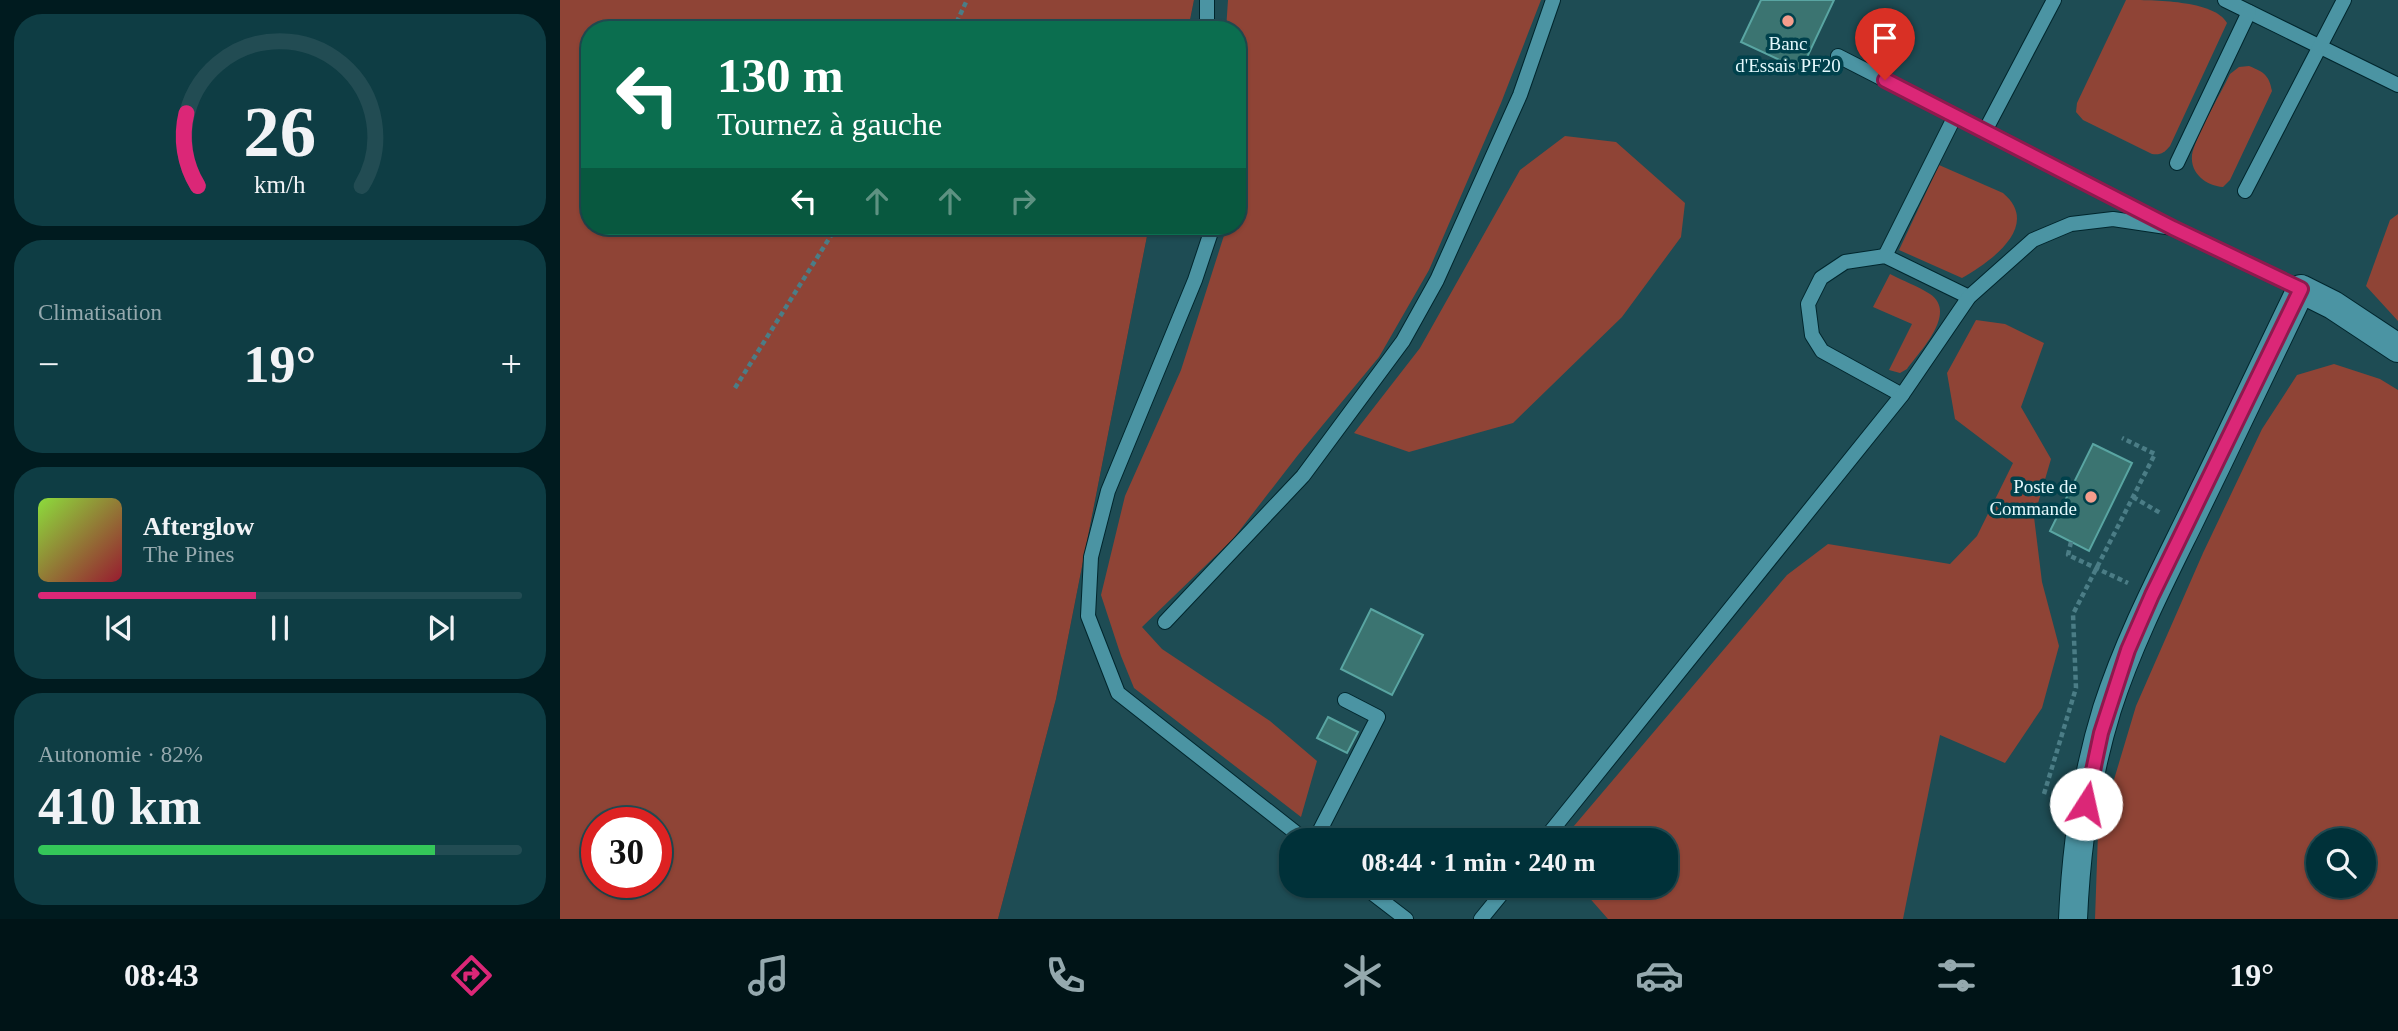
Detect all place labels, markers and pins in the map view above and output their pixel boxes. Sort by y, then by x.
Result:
pin [1855,8,1915,80]
marker: Banc d'Essais PF20 [1780,13,1796,29]
place label: Banc d'Essais PF20 [1735,33,1841,76]
place label: Poste de Commande [1989,476,2077,519]
marker: Poste de Commande [2083,489,2099,505]

